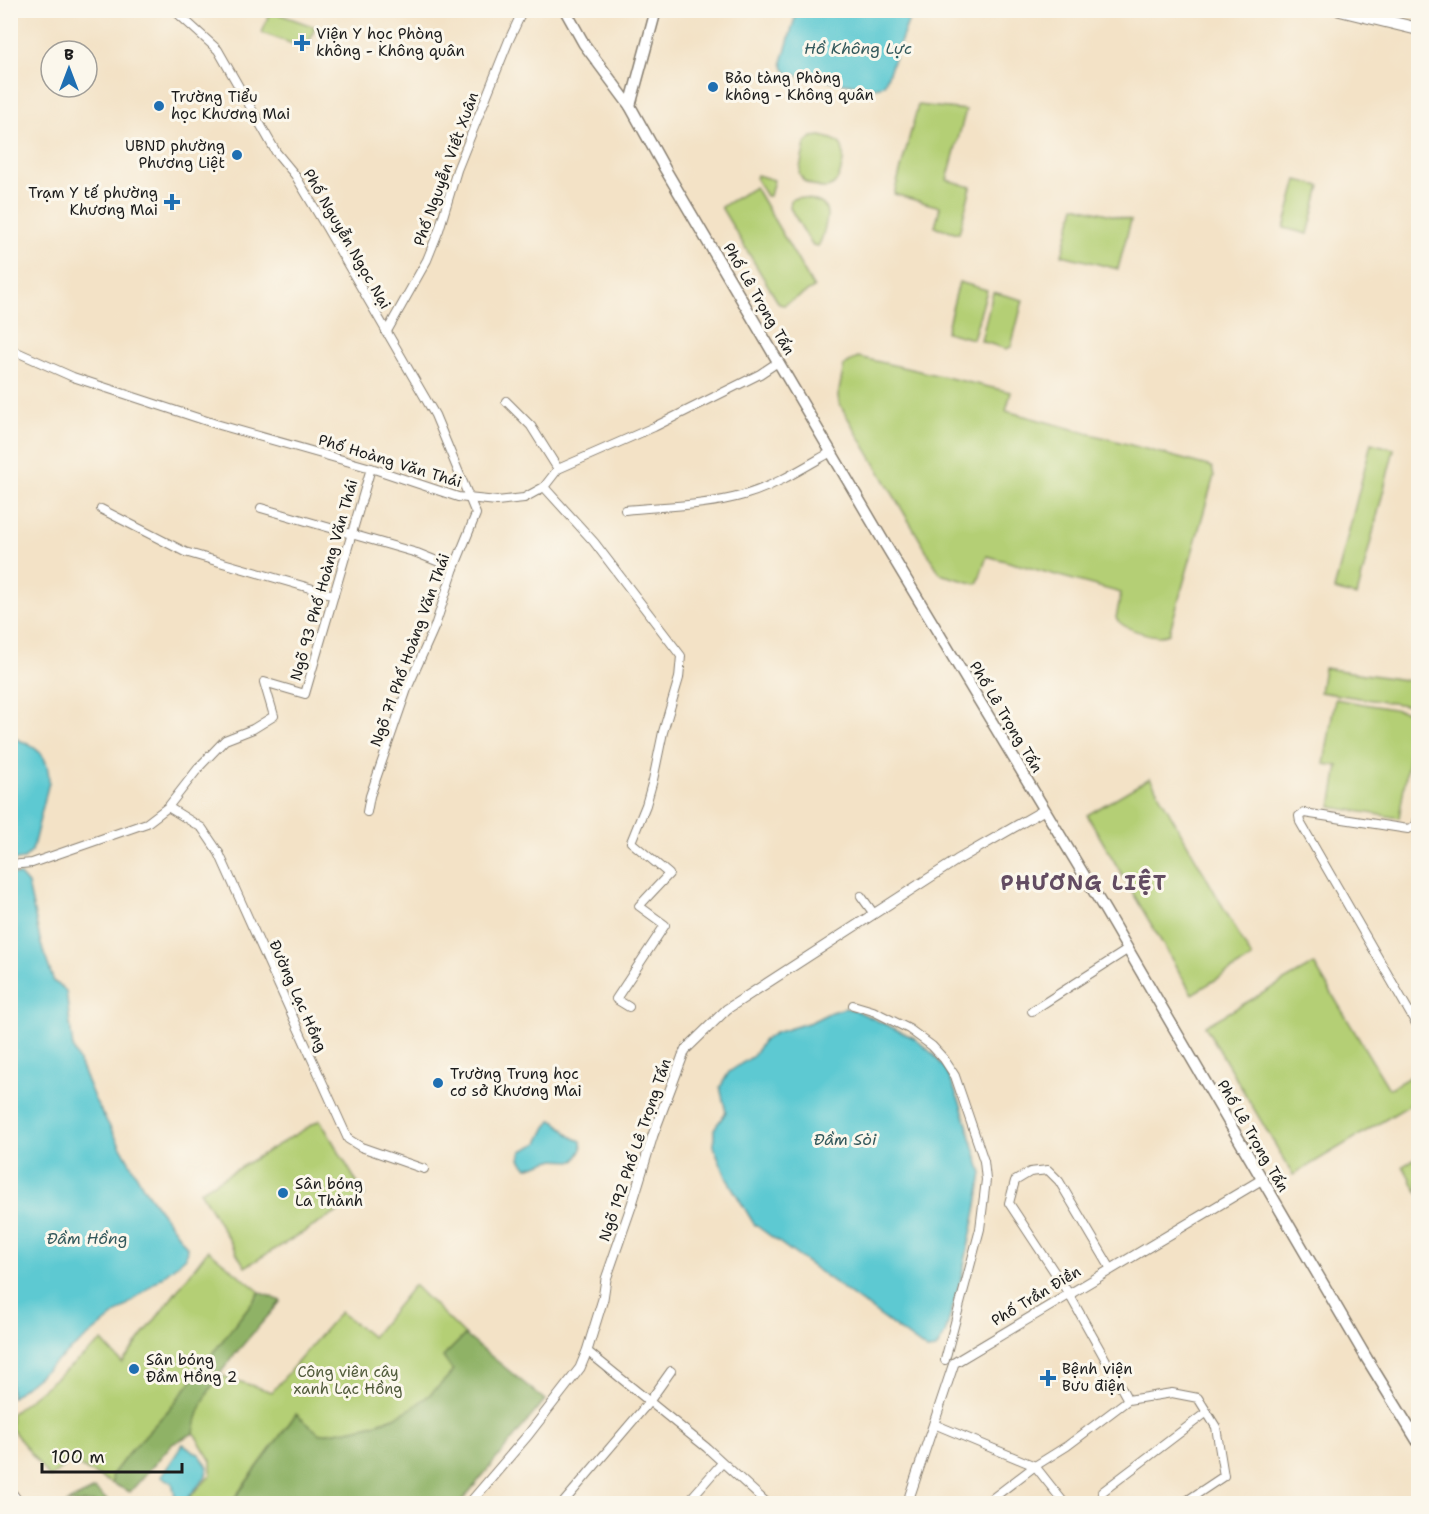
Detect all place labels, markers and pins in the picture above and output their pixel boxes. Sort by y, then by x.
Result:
place label: Viện Y học Phòng không - Không quân [316,24,465,61]
marker: Viện Y học Phòng không - Không quân [293,34,311,52]
place label: Bảo tàng Phòng không - Không quân [725,68,874,105]
marker: Bảo tàng Phòng không - Không quân [706,80,720,94]
place label: Trường Tiểu học Khương Mai [171,87,290,124]
marker: Trường Tiểu học Khương Mai [152,99,166,113]
place label: UBND phường Phương Liệt [125,136,225,173]
marker: UBND phường Phương Liệt [230,148,244,162]
place label: Trạm Y tế phường Khương Mai [28,183,158,220]
marker: Trạm Y tế phường Khương Mai [163,193,181,211]
place label: Trường Trung học cơ sở Khương Mai [450,1064,582,1101]
marker: Trường Trung học cơ sở Khương Mai [431,1076,445,1090]
place label: Sân bóng La Thành [295,1174,363,1211]
marker: Sân bóng La Thành [276,1186,290,1200]
place label: Sân bóng Đầm Hồng 2 [146,1350,237,1387]
place label: Bệnh viện Bưu điện [1062,1359,1133,1396]
marker: Sân bóng Đầm Hồng 2 [127,1362,141,1376]
marker: Bệnh viện Bưu điện [1039,1369,1057,1387]

